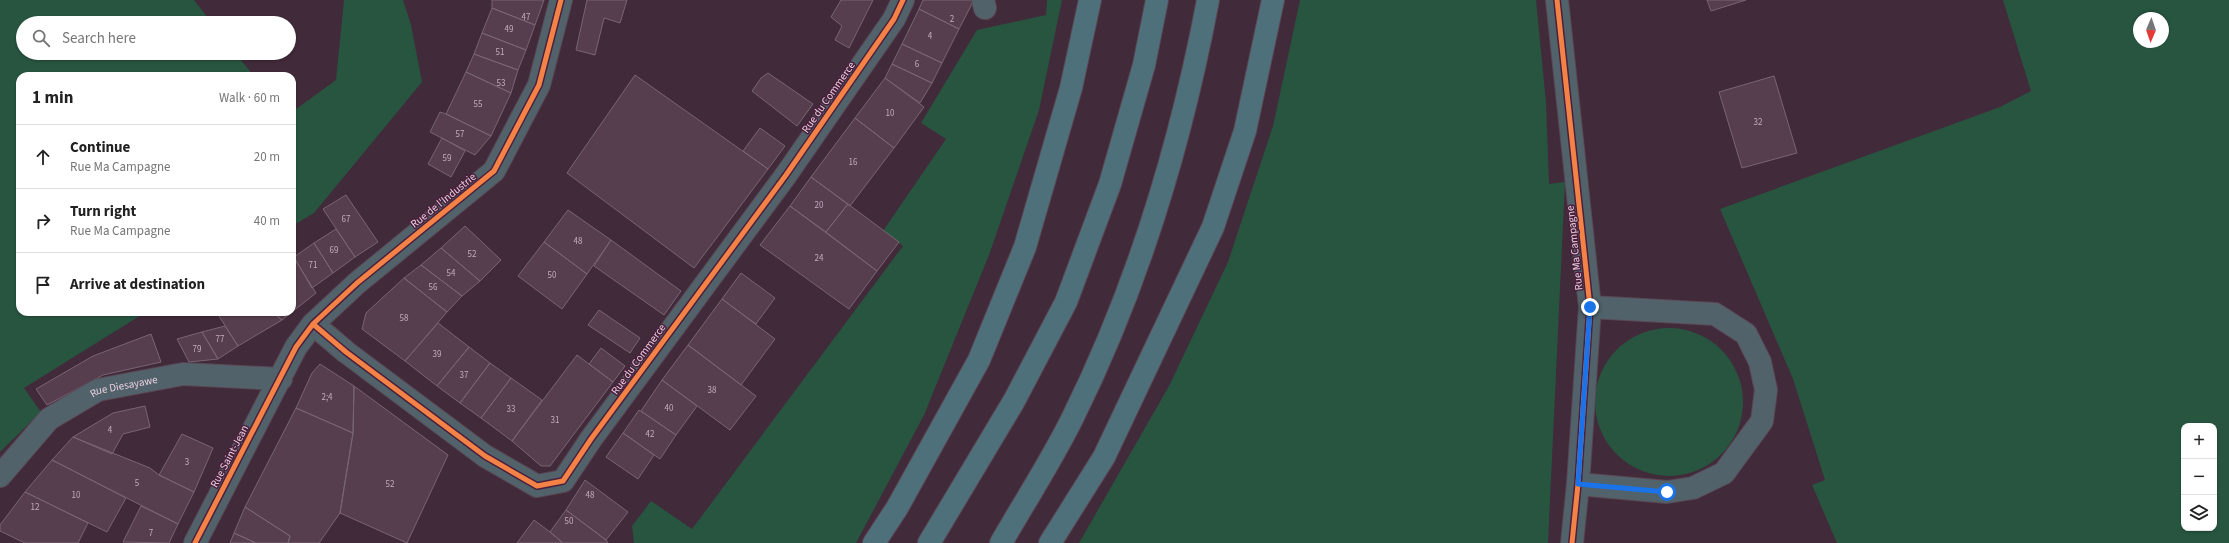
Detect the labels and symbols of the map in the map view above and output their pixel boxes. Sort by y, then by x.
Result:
house number: 47 [522,11,531,24]
north arrow [2133,12,2169,48]
house number: 2 [950,13,955,26]
house number: 49 [505,23,514,36]
house number: 4 [928,30,933,43]
house number: 51 [496,46,504,59]
street label: Rue du Commerce [798,58,859,136]
house number: 6 [915,58,920,71]
house number: 53 [497,77,506,90]
house number: 55 [474,98,483,111]
house number: 10 [886,107,895,120]
house number: 32 [1754,116,1763,129]
house number: 57 [456,128,465,141]
house number: 59 [443,152,452,165]
house number: 16 [849,156,858,169]
street label: Rue de l'Industrie [407,169,480,231]
house number: 20 [815,199,824,212]
street label: Rue Ma Campagne [1563,204,1586,291]
house number: 67 [342,213,351,226]
house number: 48 [574,235,583,248]
house number: 69 [330,244,339,257]
house number: 52 [468,248,477,261]
house number: 24 [815,252,824,265]
house number: 71 [309,259,317,272]
house number: 54 [447,267,456,280]
house number: 50 [548,269,557,282]
house number: 56 [429,281,438,294]
route end [1581,298,1599,316]
house number: 58 [400,312,409,325]
street label: Rue du Commerce [608,320,669,398]
house number: 77 [216,333,225,346]
house number: 79 [193,343,202,356]
house number: 39 [433,348,442,361]
house number: 37 [460,369,469,382]
street label: Rue Diesayawe [87,372,159,401]
house number: 38 [708,384,717,397]
house number: 2;4 [321,391,333,404]
house number: 40 [665,402,674,415]
house number: 33 [507,403,516,416]
house number: 31 [551,414,559,427]
street label: Rue Saint-Jean [207,422,252,490]
house number: 4 [108,424,113,437]
house number: 42 [646,428,655,441]
house number: 3 [185,456,190,469]
house number: 5 [135,477,140,490]
house number: 52 [386,478,395,491]
route start [1658,483,1676,501]
house number: 10 [72,489,81,502]
house number: 48 [586,489,595,502]
house number: 12 [31,501,40,514]
house number: 50 [565,515,574,528]
house number: 7 [149,527,154,540]

